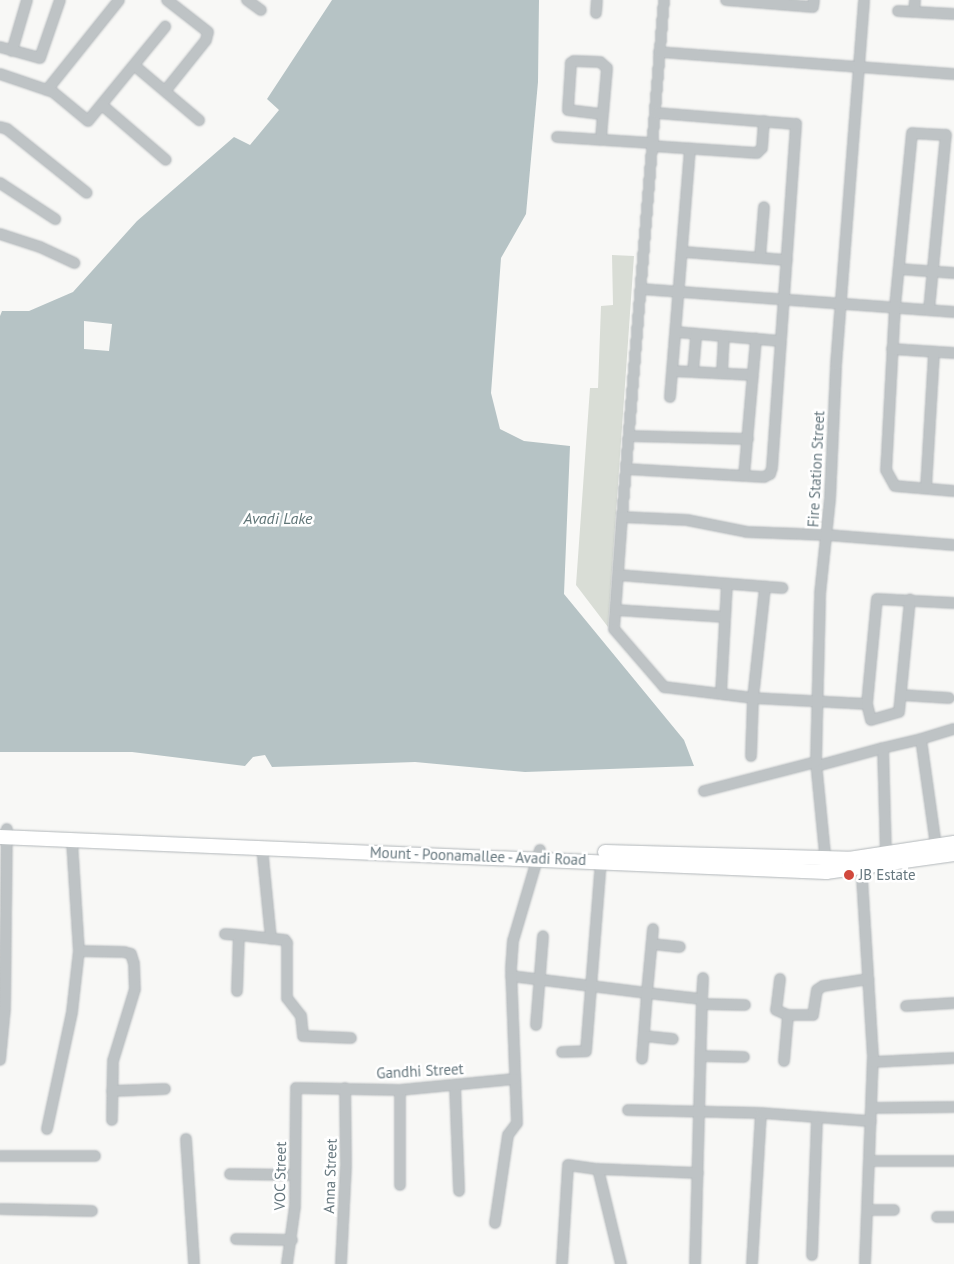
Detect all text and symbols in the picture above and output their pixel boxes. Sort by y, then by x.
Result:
street label: Fire Station Street [804,410,828,528]
water label: Avadi Lake [244,508,312,528]
street label: Mount - Poonamallee - Avadi Road [367,843,589,869]
place label: JB Estate [859,866,916,884]
marker: JB Estate [843,869,855,881]
street label: Gandhi Street [376,1060,464,1082]
street label: Anna Street [320,1138,340,1214]
street label: VOC Street [270,1141,290,1211]

